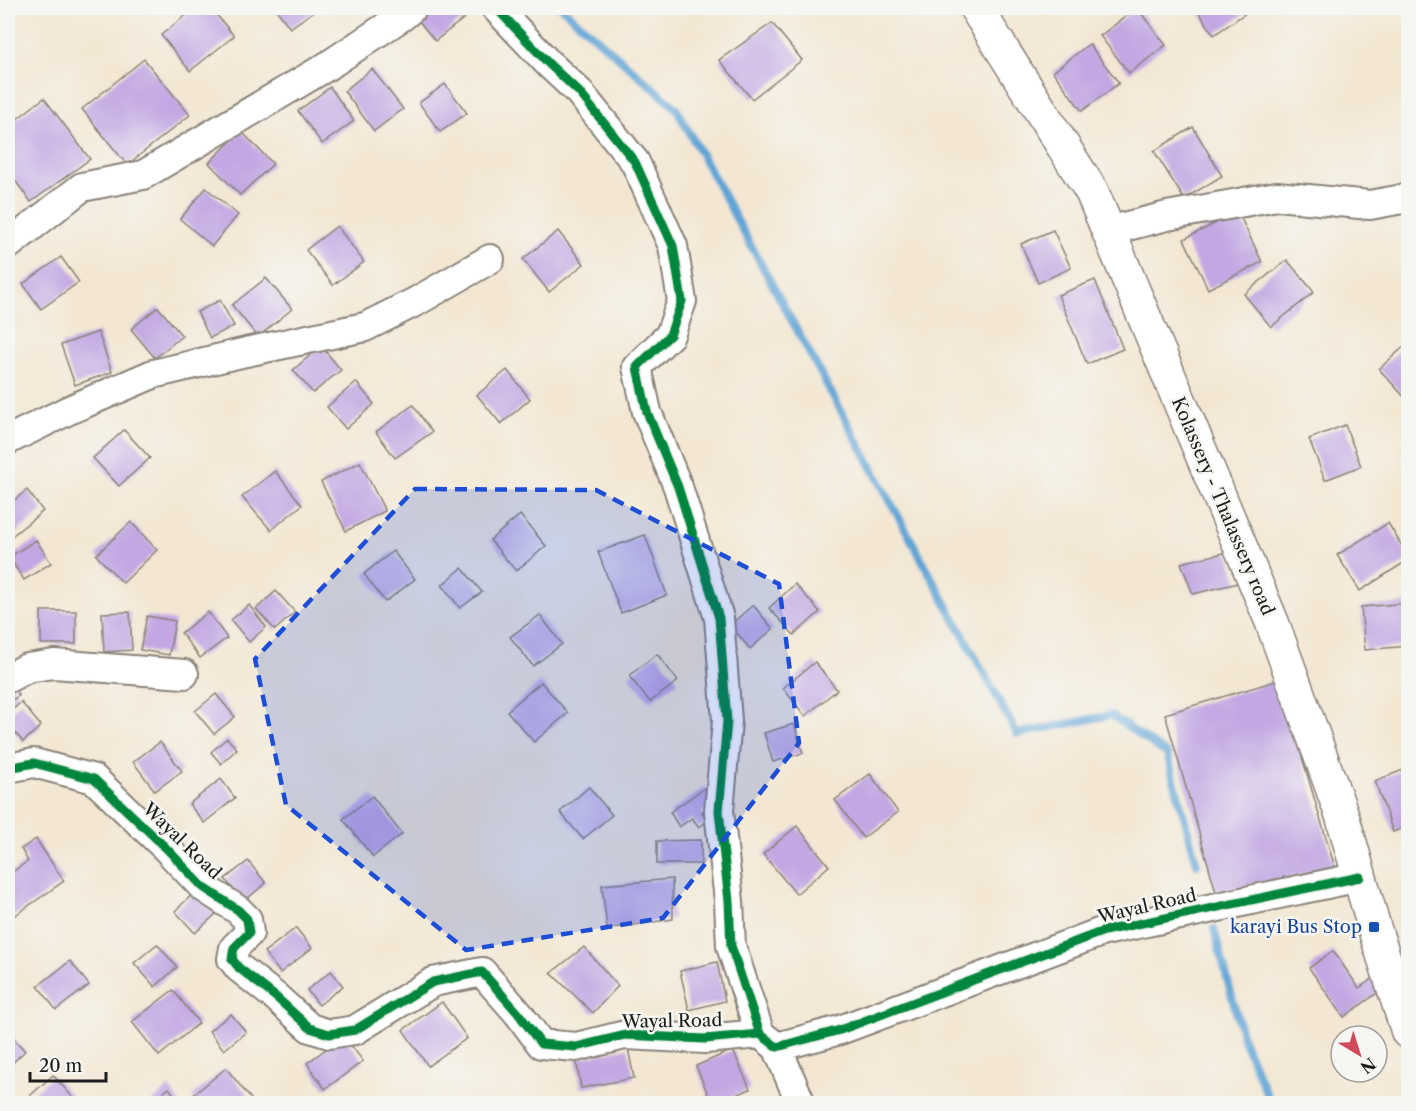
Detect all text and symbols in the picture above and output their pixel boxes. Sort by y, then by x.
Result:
street label: Kolassery - Thalassery road [1167,394,1279,618]
street label: Wayal Road [137,797,226,884]
street label: Wayal Road [1094,884,1199,928]
place label: karayi Bus Stop [1230,916,1362,938]
marker: karayi Bus Stop [1367,920,1381,934]
street label: Wayal Road [620,1009,723,1033]
north arrow [1329,1024,1389,1084]
scale bar [30,1045,106,1083]
text: N [1357,1054,1380,1078]
text: 20 m [39,1055,83,1077]

